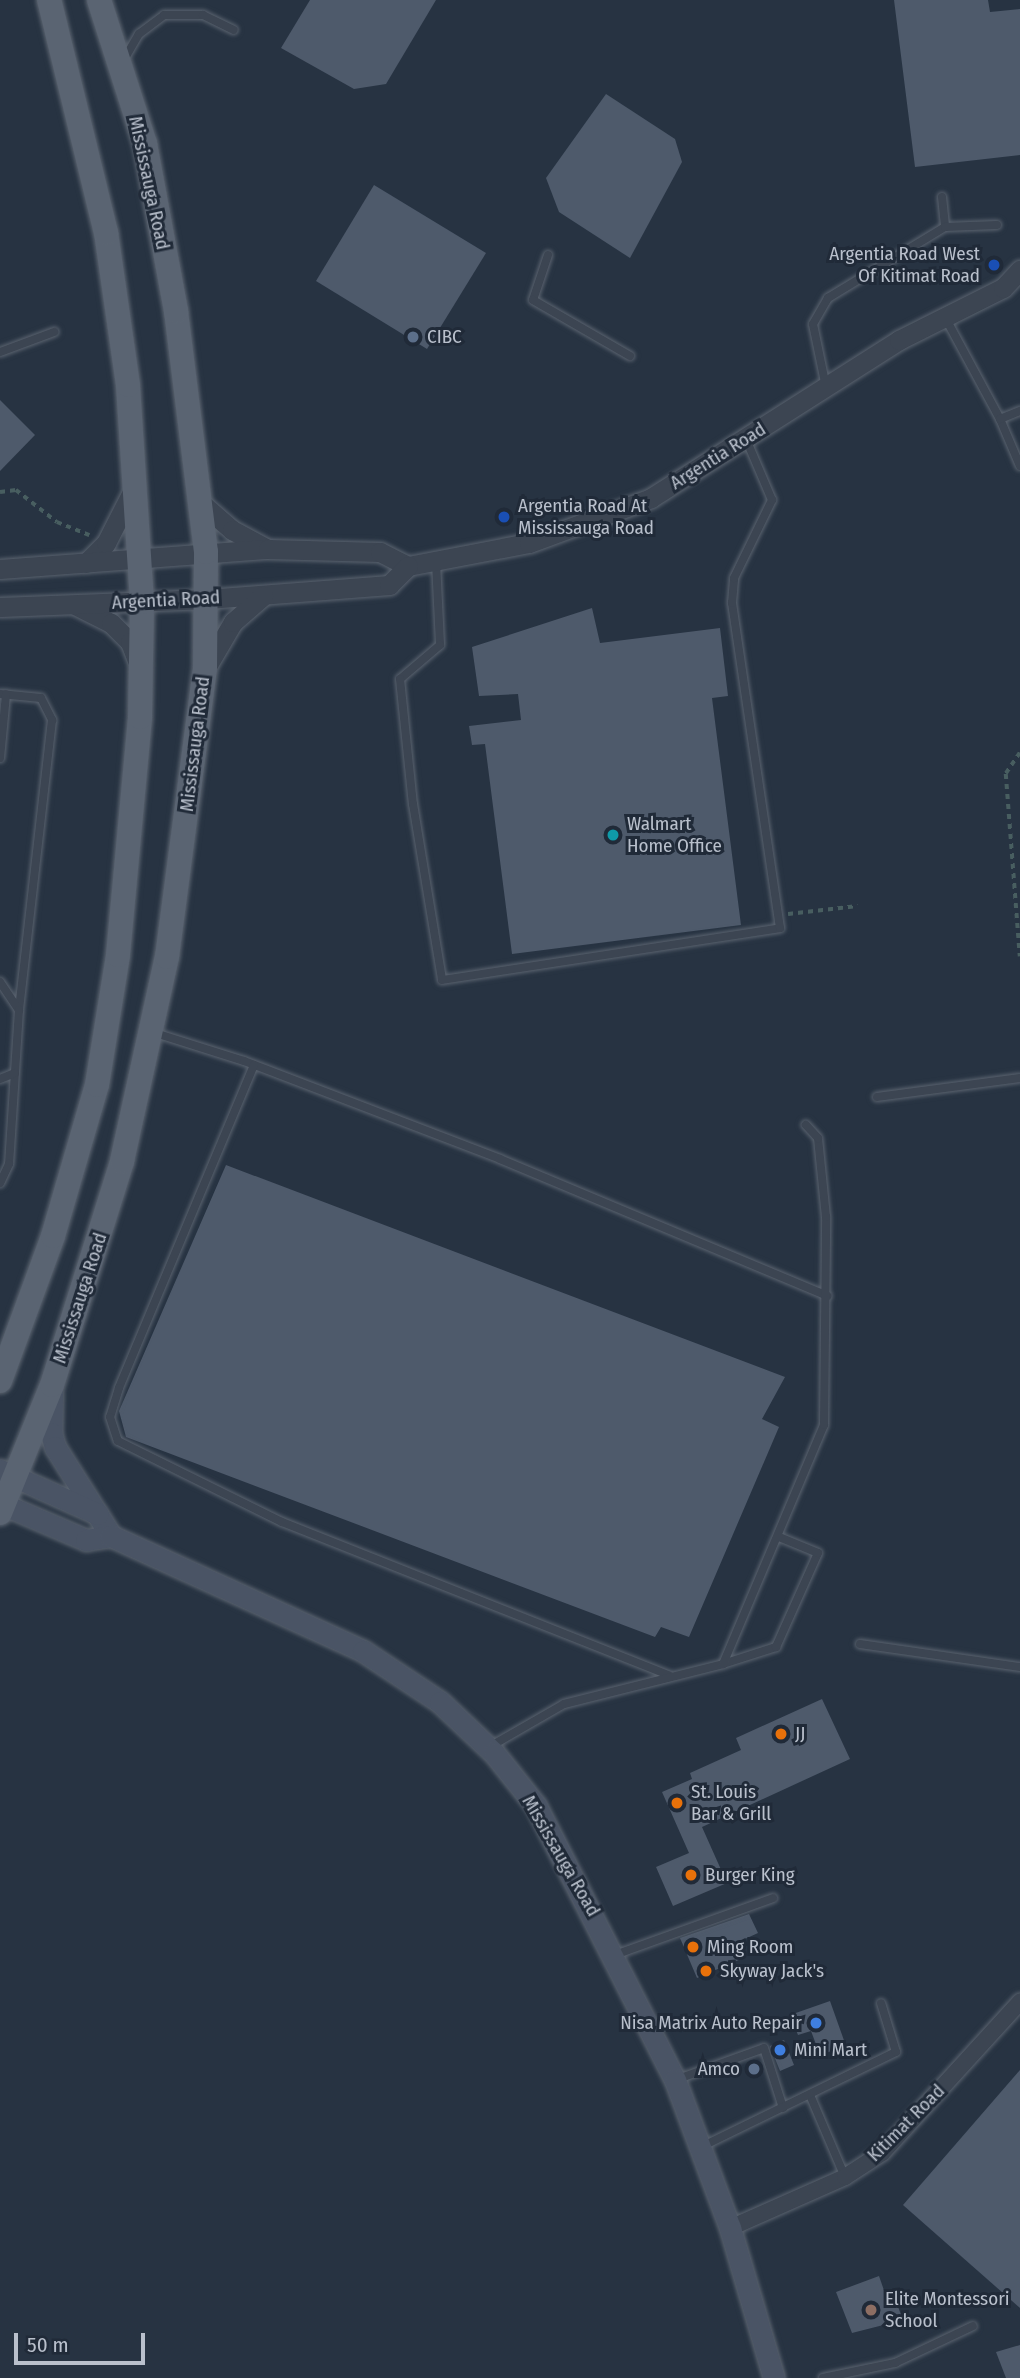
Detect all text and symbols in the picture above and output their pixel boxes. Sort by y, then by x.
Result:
street label: Mississauga Road [124,114,174,252]
place label: Argentia Road West Of Kitimat Road [829,243,980,287]
marker: Argentia Road West Of Kitimat Road [986,257,1002,273]
place label: CIBC [427,326,462,348]
marker: CIBC [405,329,421,345]
street label: Argentia Road [666,418,770,494]
place label: Argentia Road At Mississauga Road [518,495,654,539]
marker: Argentia Road At Mississauga Road [496,509,512,525]
street label: Argentia Road [111,586,221,614]
street label: Mississauga Road [175,675,215,813]
place label: Walmart Home Office [627,813,722,857]
marker: Walmart Home Office [605,827,621,843]
street label: Mississauga Road [48,1230,112,1366]
place label: JJ [795,1723,805,1745]
marker: JJ [773,1726,789,1742]
place label: St. Louis Bar & Grill [691,1781,771,1825]
street label: Mississauga Road [517,1791,605,1921]
marker: St. Louis Bar & Grill [669,1795,685,1811]
place label: Burger King [705,1864,795,1886]
marker: Burger King [683,1867,699,1883]
place label: Ming Room [707,1936,793,1958]
marker: Ming Room [685,1939,701,1955]
place label: Skyway Jack's [720,1960,824,1982]
marker: Skyway Jack's [698,1963,714,1979]
place label: Nisa Matrix Auto Repair [620,2012,802,2034]
marker: Nisa Matrix Auto Repair [808,2015,824,2031]
place label: Mini Mart [794,2039,867,2061]
marker: Mini Mart [772,2042,788,2058]
place label: Amco [698,2058,740,2080]
marker: Amco [746,2061,762,2077]
street label: Kitimat Road [863,2080,949,2166]
place label: Elite Montessori School [885,2288,1010,2332]
marker: Elite Montessori School [863,2302,879,2318]
scale bar [18,2318,149,2362]
text: 50 m [27,2332,69,2358]

